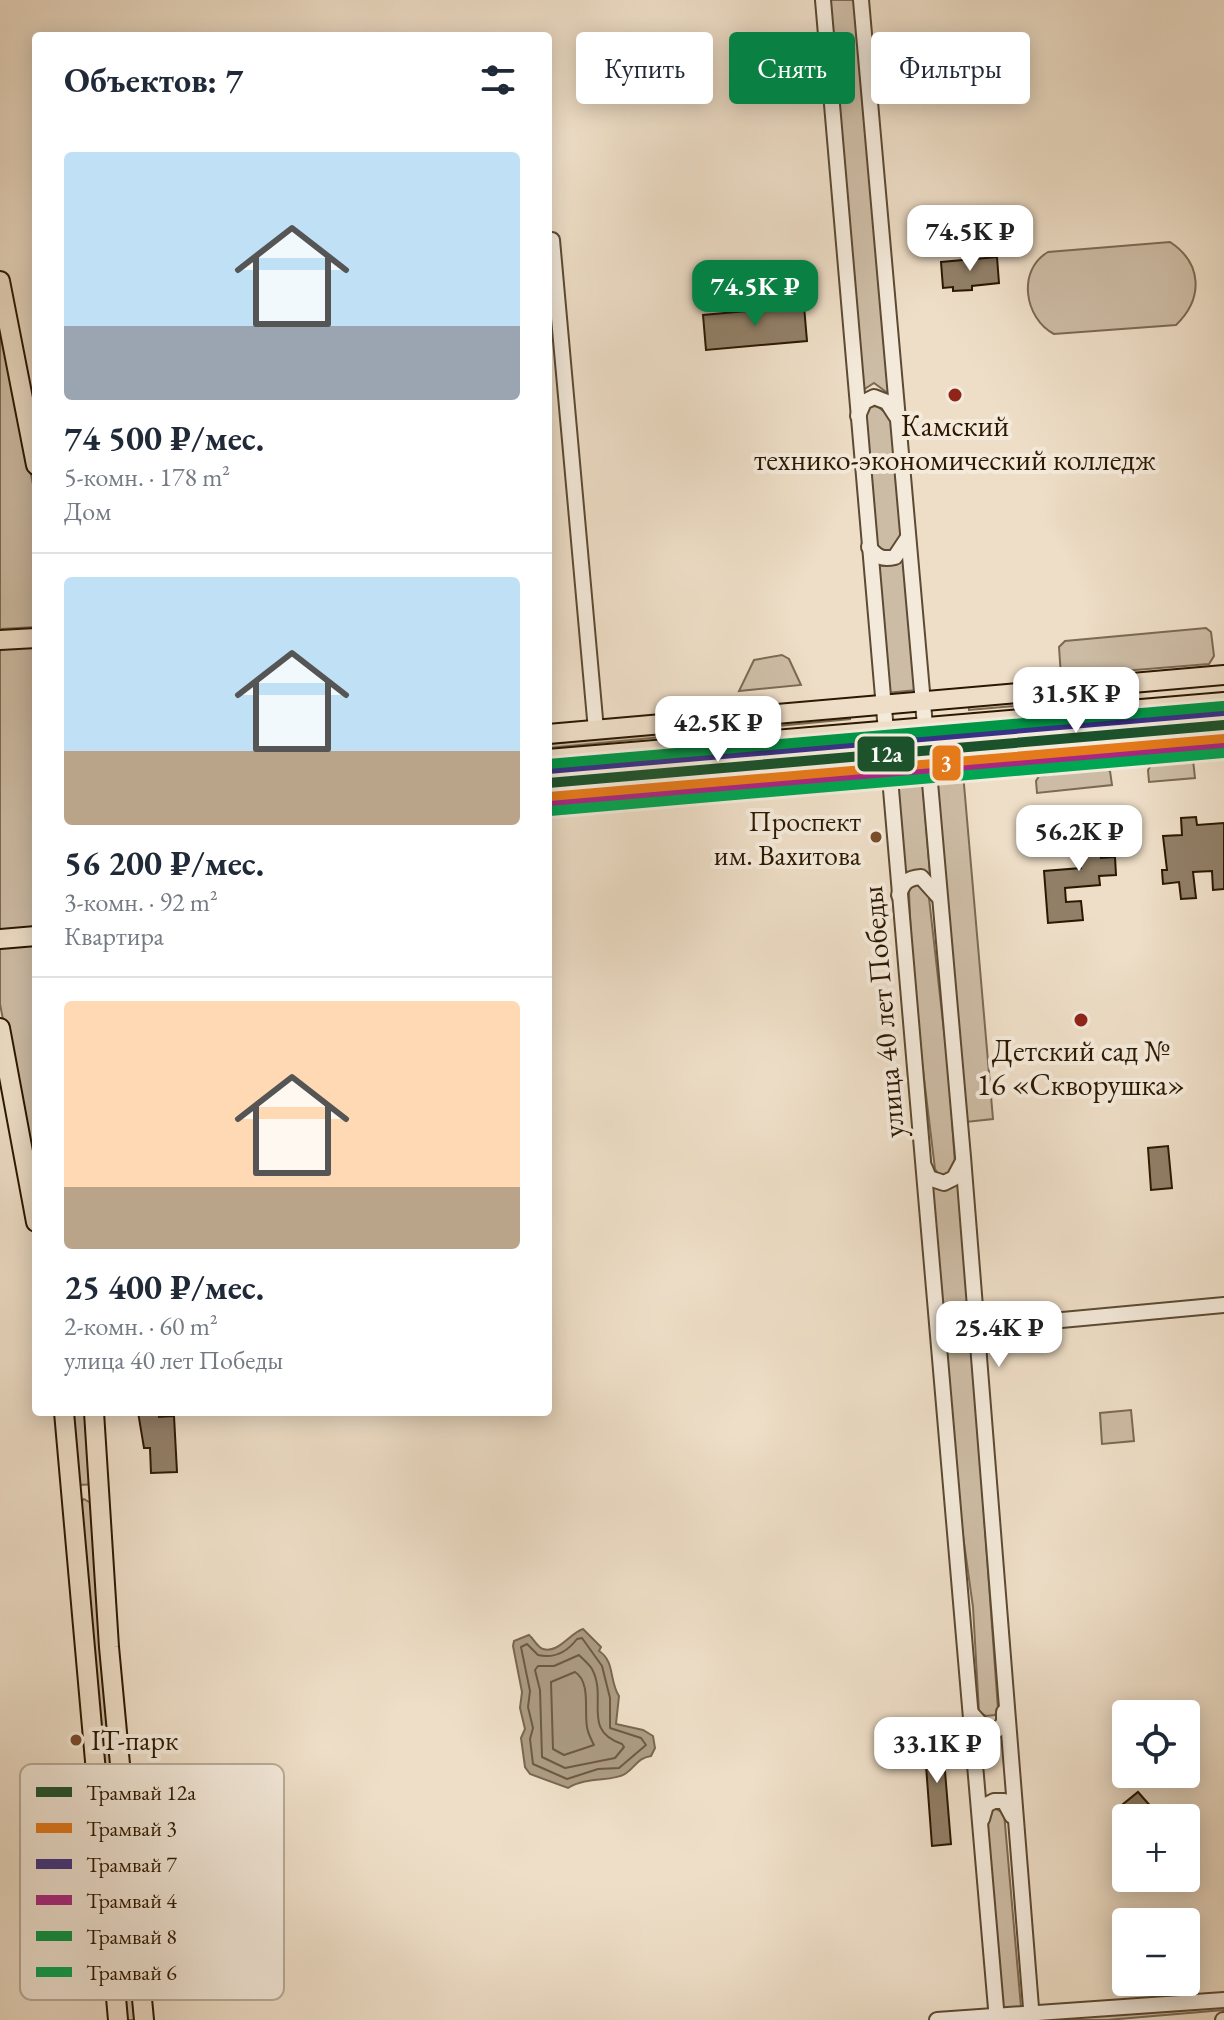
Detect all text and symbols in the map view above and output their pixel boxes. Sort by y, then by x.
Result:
chip: Купить [576,32,713,104]
chip: Снять [729,32,855,104]
chip: Фильтры [871,32,1030,104]
text: Объектов: 7 [64,58,243,102]
icon: filters [476,58,520,102]
icon: home [220,204,364,348]
pin: 74.5K ₽ [896,205,1044,273]
text: 74.5K ₽ [925,214,1015,248]
pin: 74.5K ₽ [681,260,829,328]
text: 74.5K ₽ [710,269,800,303]
marker: Камский технико-экономический колледж [946,386,964,404]
place label: Камский технико-экономический колледж [754,406,1156,479]
text: 74 500 ₽/мес. [64,416,264,460]
text: 5-комн. · 178 m² [64,460,230,494]
text: Дом [64,494,111,528]
icon: home [220,629,364,773]
pin: 31.5K ₽ [1002,667,1150,735]
text: 31.5K ₽ [1031,676,1121,710]
pin: 42.5K ₽ [644,696,792,764]
text: 42.5K ₽ [673,705,763,739]
line badge: 12а [856,735,916,773]
text: 12а [870,740,903,769]
line badge: 3 [931,744,962,782]
text: 3 [940,749,952,778]
place label: Проспект им. Вахитова [714,803,862,873]
pin: 56.2K ₽ [1005,805,1153,873]
text: 56.2K ₽ [1034,814,1124,848]
marker: Проспект им. Вахитова [868,829,884,845]
text: 56 200 ₽/мес. [64,841,264,885]
street label: улица 40 лет Победы [852,884,913,1140]
text: 3-комн. · 92 m² [64,885,218,919]
text: Квартира [64,919,164,953]
marker: Детский сад № 16 «Скворушка» [1072,1011,1090,1029]
place label: Детский сад № 16 «Скворушка» [977,1031,1185,1104]
icon: home [220,1053,364,1197]
text: 25 400 ₽/мес. [64,1265,264,1309]
pin: 25.4K ₽ [925,1301,1073,1369]
text: 2-комн. · 60 m² [64,1309,218,1343]
text: 25.4K ₽ [954,1310,1044,1344]
text: улица 40 лет Победы [64,1343,283,1377]
map controls [1112,1700,1200,1996]
button: locate [1112,1700,1200,1788]
pin: 33.1K ₽ [863,1717,1011,1785]
place label: IT-парк [91,1722,178,1758]
text: 33.1K ₽ [892,1726,982,1760]
marker: IT-парк [68,1732,84,1748]
legend [20,1764,284,2000]
text: Трамвай 12а [86,1778,196,1807]
button: + [1112,1804,1200,1892]
text: Трамвай 3 [86,1814,177,1843]
text: Трамвай 7 [86,1850,177,1879]
text: Трамвай 4 [86,1886,177,1915]
button: − [1112,1908,1200,1996]
text: Трамвай 8 [86,1922,177,1951]
text: Трамвай 6 [86,1958,177,1987]

